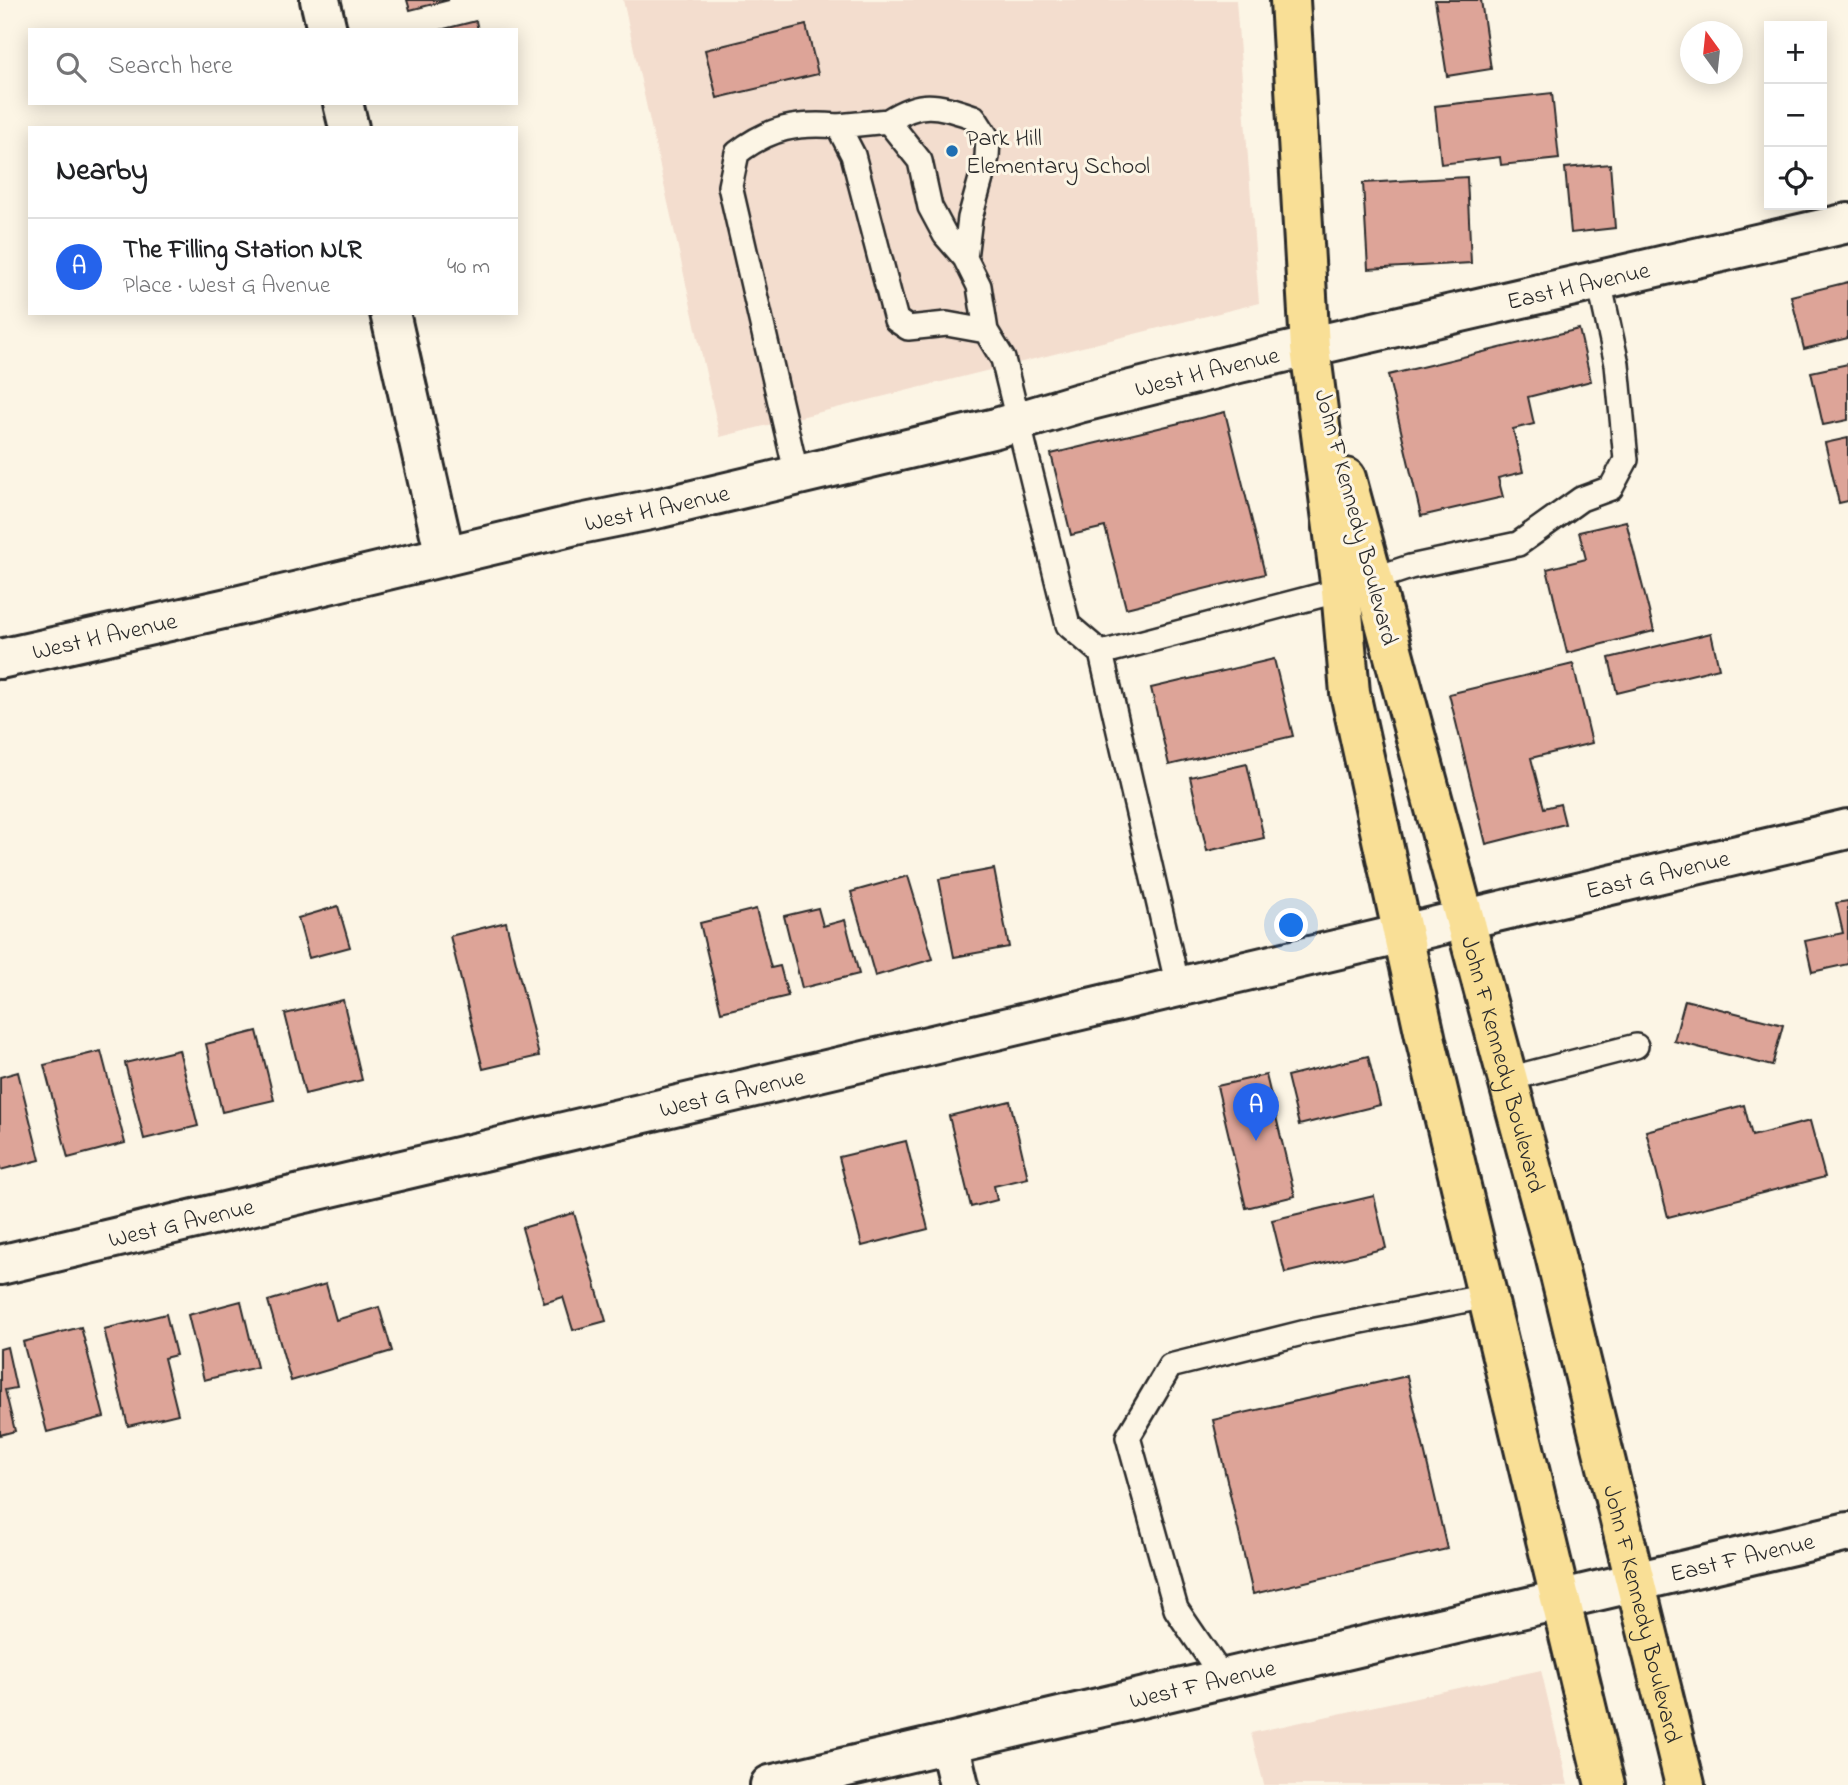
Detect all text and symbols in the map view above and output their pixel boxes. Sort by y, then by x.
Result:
north arrow [1680,21,1743,84]
map controls [1764,21,1827,210]
button: + [1764,21,1827,84]
search box [28,28,518,105]
icon: search [52,48,90,86]
text: Search here [108,48,233,86]
button: − [1764,84,1827,147]
place label: Park Hill Elementary School [966,122,1150,186]
marker: Park Hill Elementary School [944,143,960,159]
button: locate [1764,147,1827,210]
text: Nearby [56,150,148,194]
text: The Filling Station NLR [123,232,362,270]
text: A [72,251,86,284]
text: 40 m [447,251,490,284]
street label: East H Avenue [1504,254,1654,321]
text: Place · West G Avenue [123,270,330,303]
street label: West H Avenue [1132,339,1283,408]
street label: John F Kennedy Boulevard [1303,386,1406,650]
street label: West H Avenue [582,477,734,543]
street label: West H Avenue [29,605,181,671]
street label: East G Avenue [1583,842,1734,910]
your location [1274,908,1308,942]
street label: John F Kennedy Boulevard [1450,933,1553,1197]
street label: West G Avenue [656,1061,809,1129]
pin: A [1233,1083,1279,1141]
street label: West G Avenue [105,1191,258,1259]
street label: John F Kennedy Boulevard [1592,1482,1689,1747]
street label: East F Avenue [1667,1525,1819,1593]
street label: West F Avenue [1126,1652,1280,1720]

